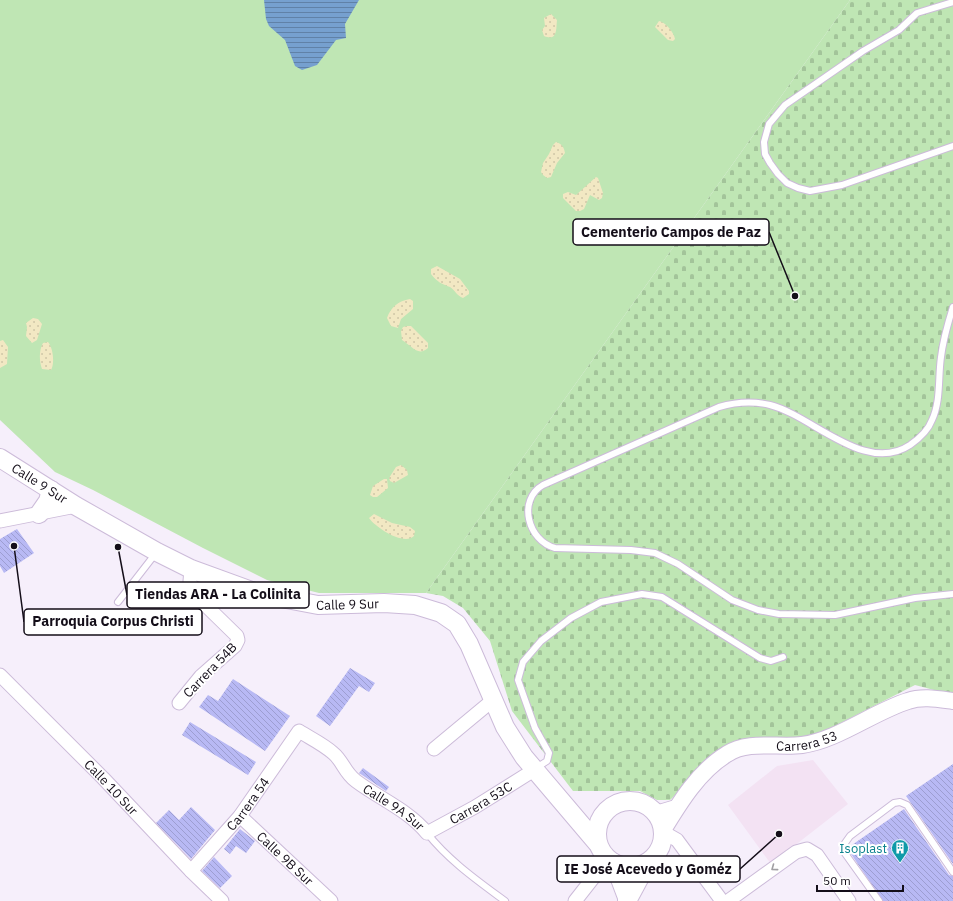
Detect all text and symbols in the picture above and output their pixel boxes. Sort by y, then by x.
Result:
callout: Cementerio Campos de Paz [573,219,769,245]
text: Cementerio Campos de Paz [581,223,761,241]
street label: Calle 9 Sur [9,459,71,507]
callout: Tiendas ARA - La Colinita [127,582,309,608]
text: Tiendas ARA - La Colinita [135,585,301,603]
street label: Calle 9 Sur [316,595,379,614]
callout: Parroquia Corpus Christi [24,609,202,635]
text: Parroquia Corpus Christi [32,612,194,630]
street label: Carrera 54B [179,639,241,701]
street label: Carrera 53 [776,727,840,754]
street label: Calle 10 Sur [81,756,142,819]
street label: Carrera 54 [223,774,273,834]
street label: Carrera 53C [446,777,515,828]
street label: Calle 9A Sur [360,780,429,834]
street label: Calle 9B Sur [253,828,317,889]
building icon: Isoplast [890,838,910,863]
place label: Isoplast [839,840,887,857]
callout: IE José Acevedo y Goméz [557,856,740,882]
text: IE José Acevedo y Goméz [564,860,732,878]
one-way arrow [771,863,778,870]
scale bar [817,867,903,893]
text: 50 m [823,873,851,888]

